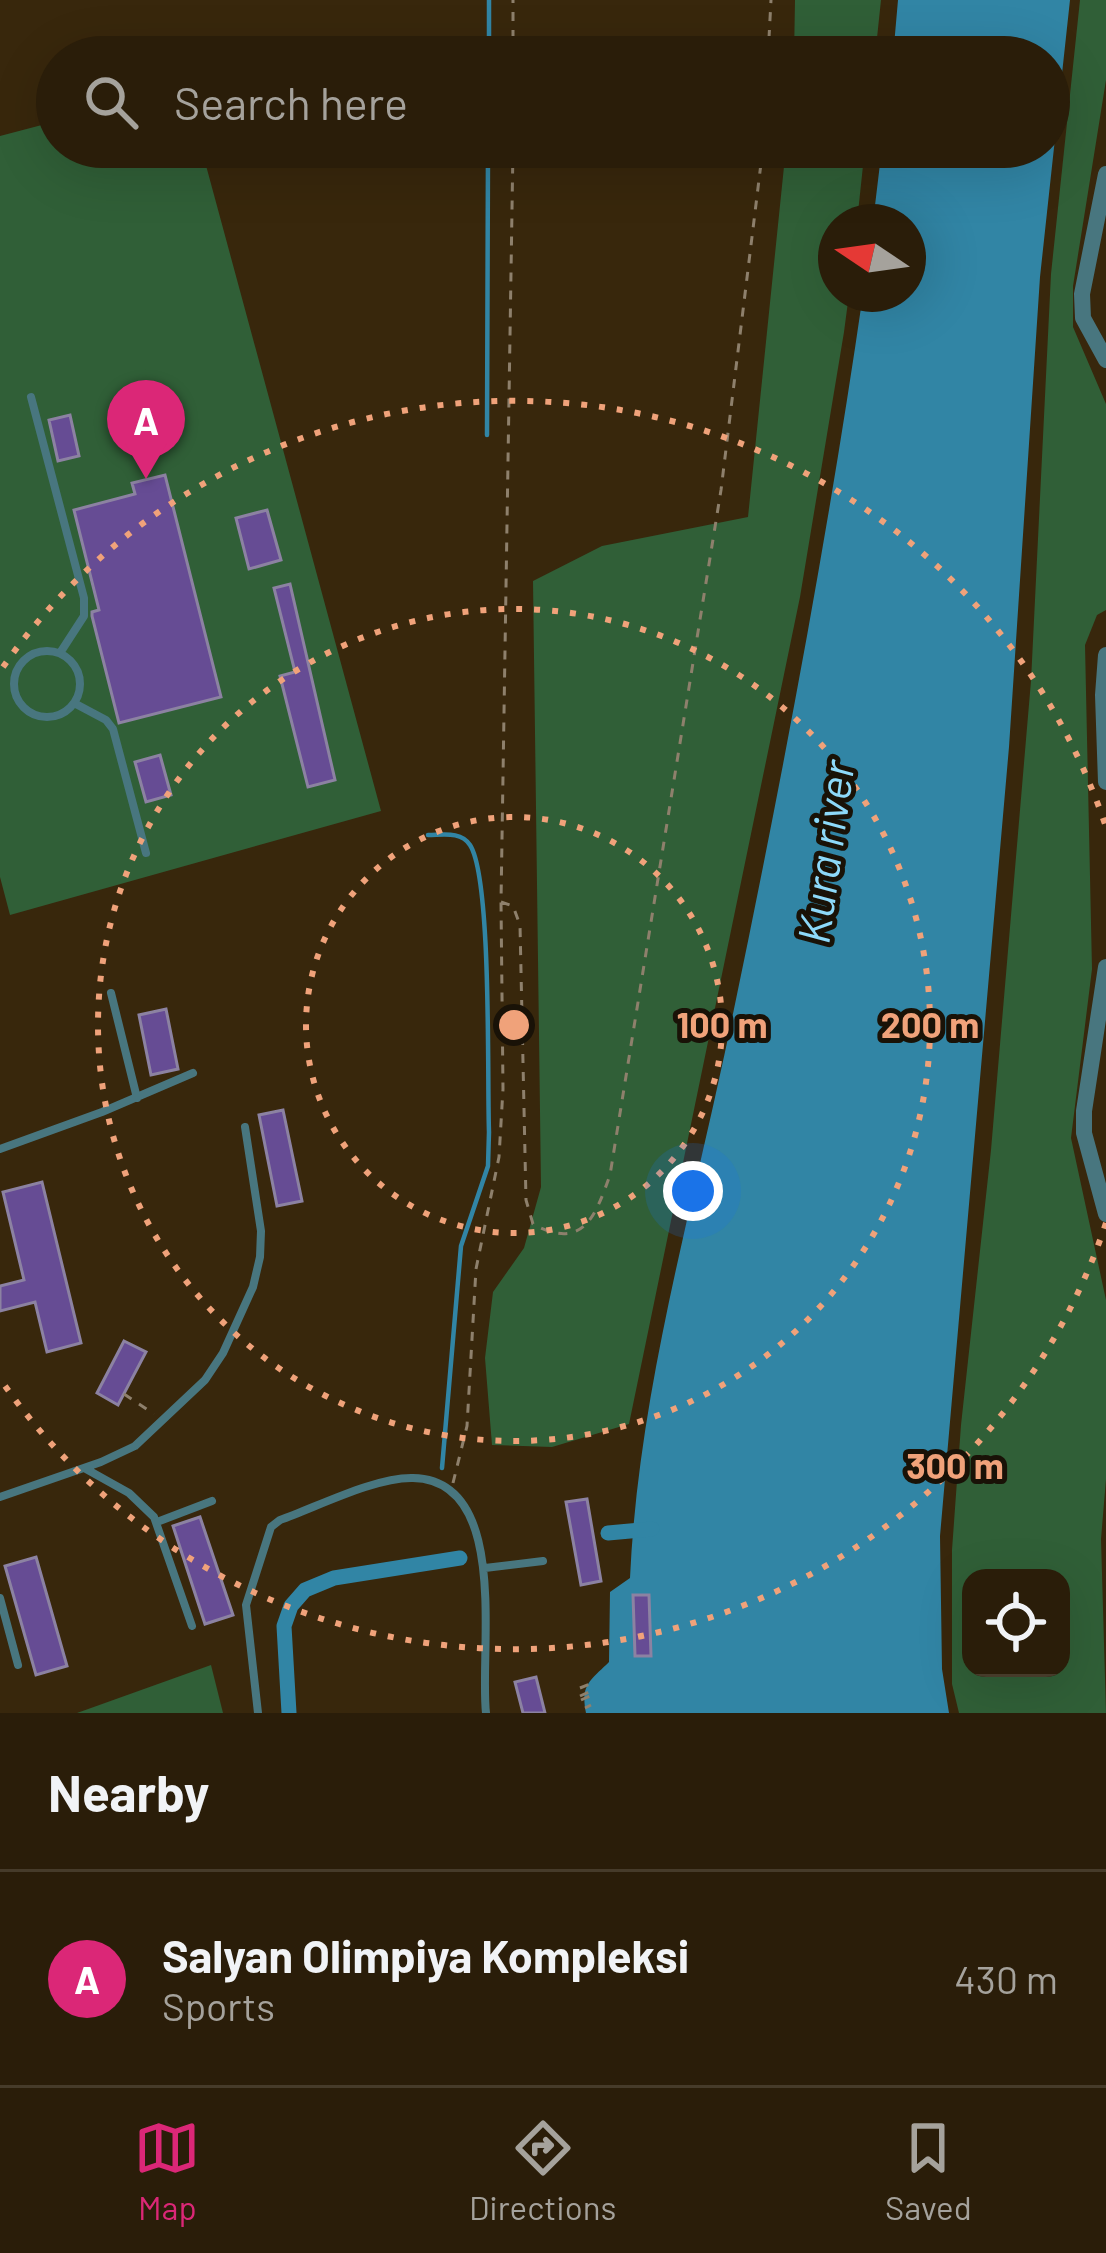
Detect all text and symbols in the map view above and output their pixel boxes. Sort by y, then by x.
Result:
search box [36,36,1070,168]
icon: search [78,69,144,135]
text: Search here [174,75,408,129]
north arrow [818,204,926,312]
pin: A [107,380,185,479]
water label: Kura river [784,755,864,947]
text: 100 m [676,1002,768,1045]
text: 200 m [881,1002,979,1045]
centre of rings [493,1004,535,1046]
your location [663,1161,723,1221]
text: 300 m [906,1443,1004,1486]
map controls [962,1569,1070,1677]
button: locate [962,1569,1070,1677]
text: Nearby [48,1761,209,1822]
text: Salyan Olimpiya Kompleksi [162,1928,689,1982]
text: A [74,1955,100,2002]
text: 430 m [954,1955,1058,2002]
text: Sports [162,1982,275,2029]
tab: Map [134,2115,200,2227]
tab: Directions [469,2115,616,2227]
tab: Saved [885,2115,972,2227]

